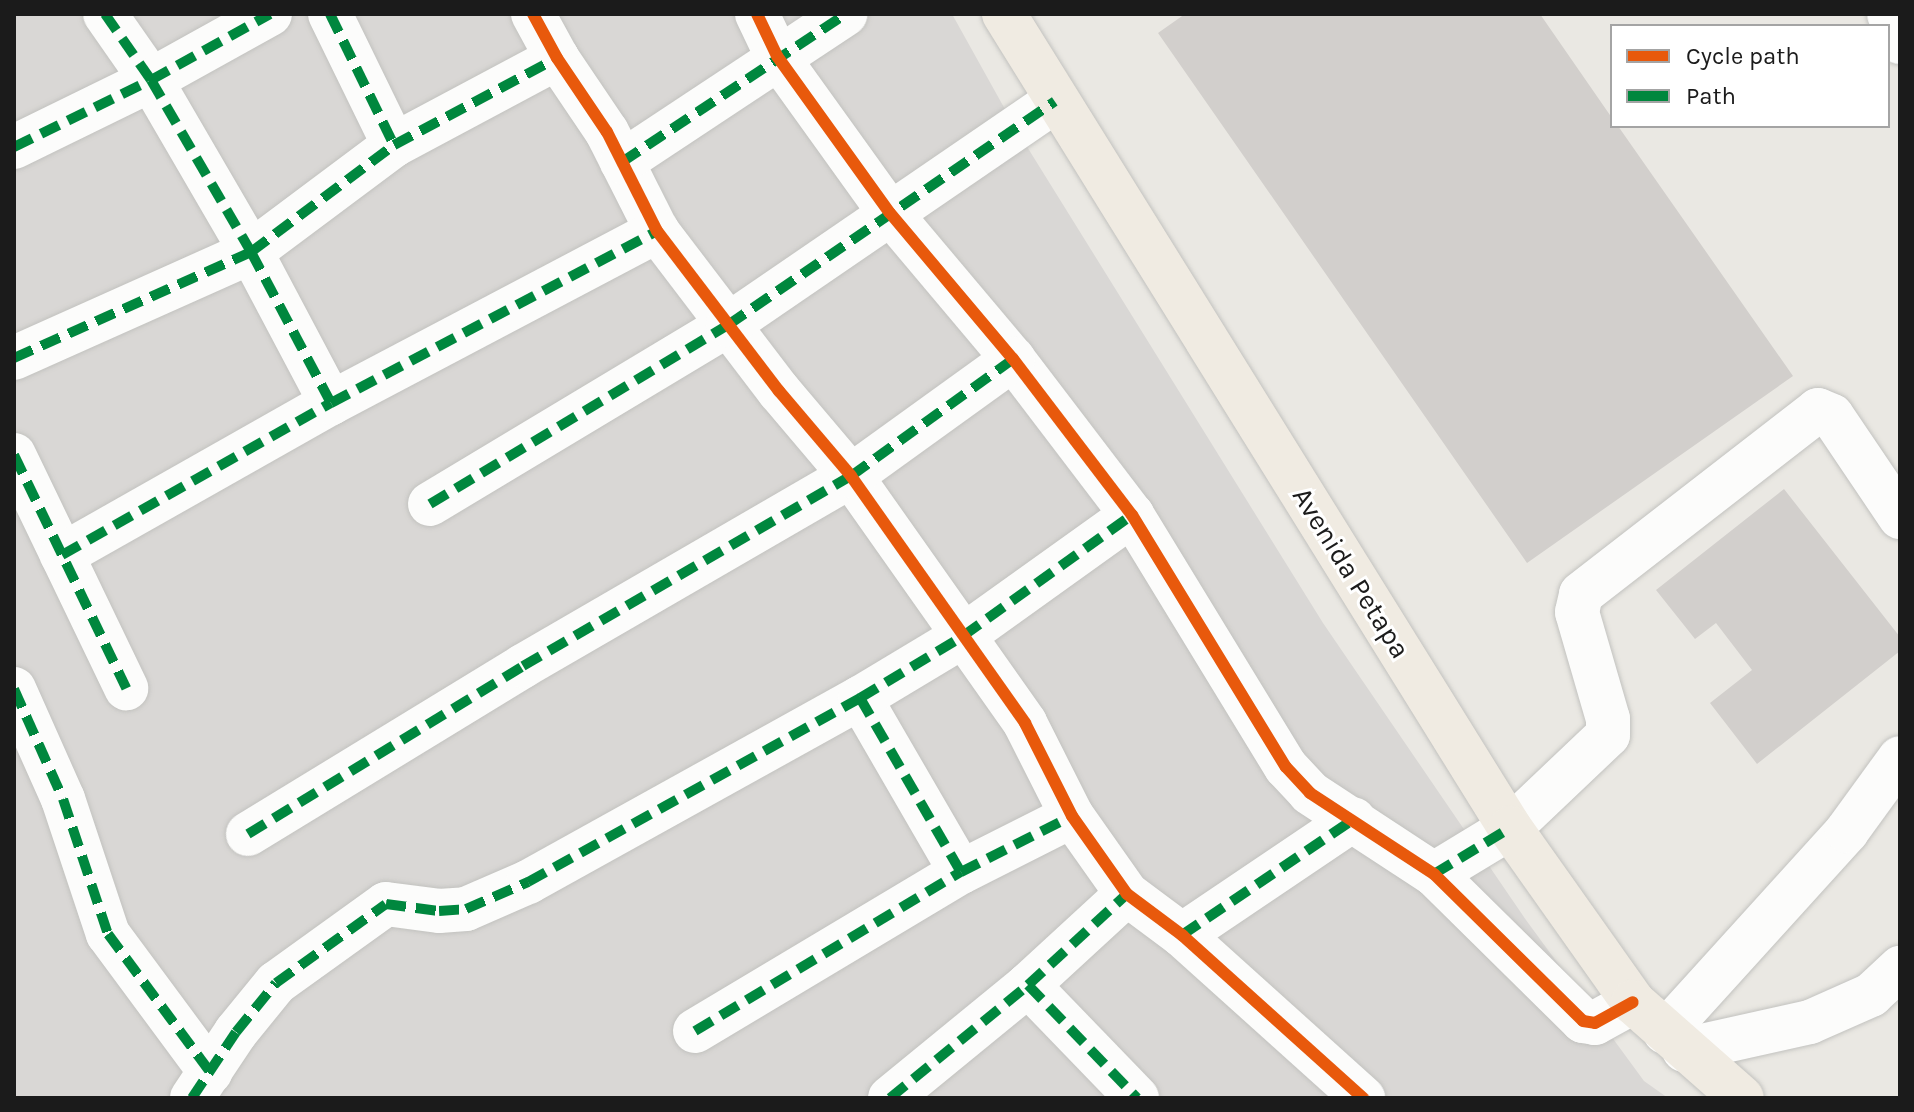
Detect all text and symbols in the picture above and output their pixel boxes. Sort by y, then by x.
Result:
legend [1610,24,1890,128]
text: Cycle path [1686,42,1800,70]
text: Path [1686,82,1736,110]
street label: Avenida Petapa [1285,481,1417,665]

